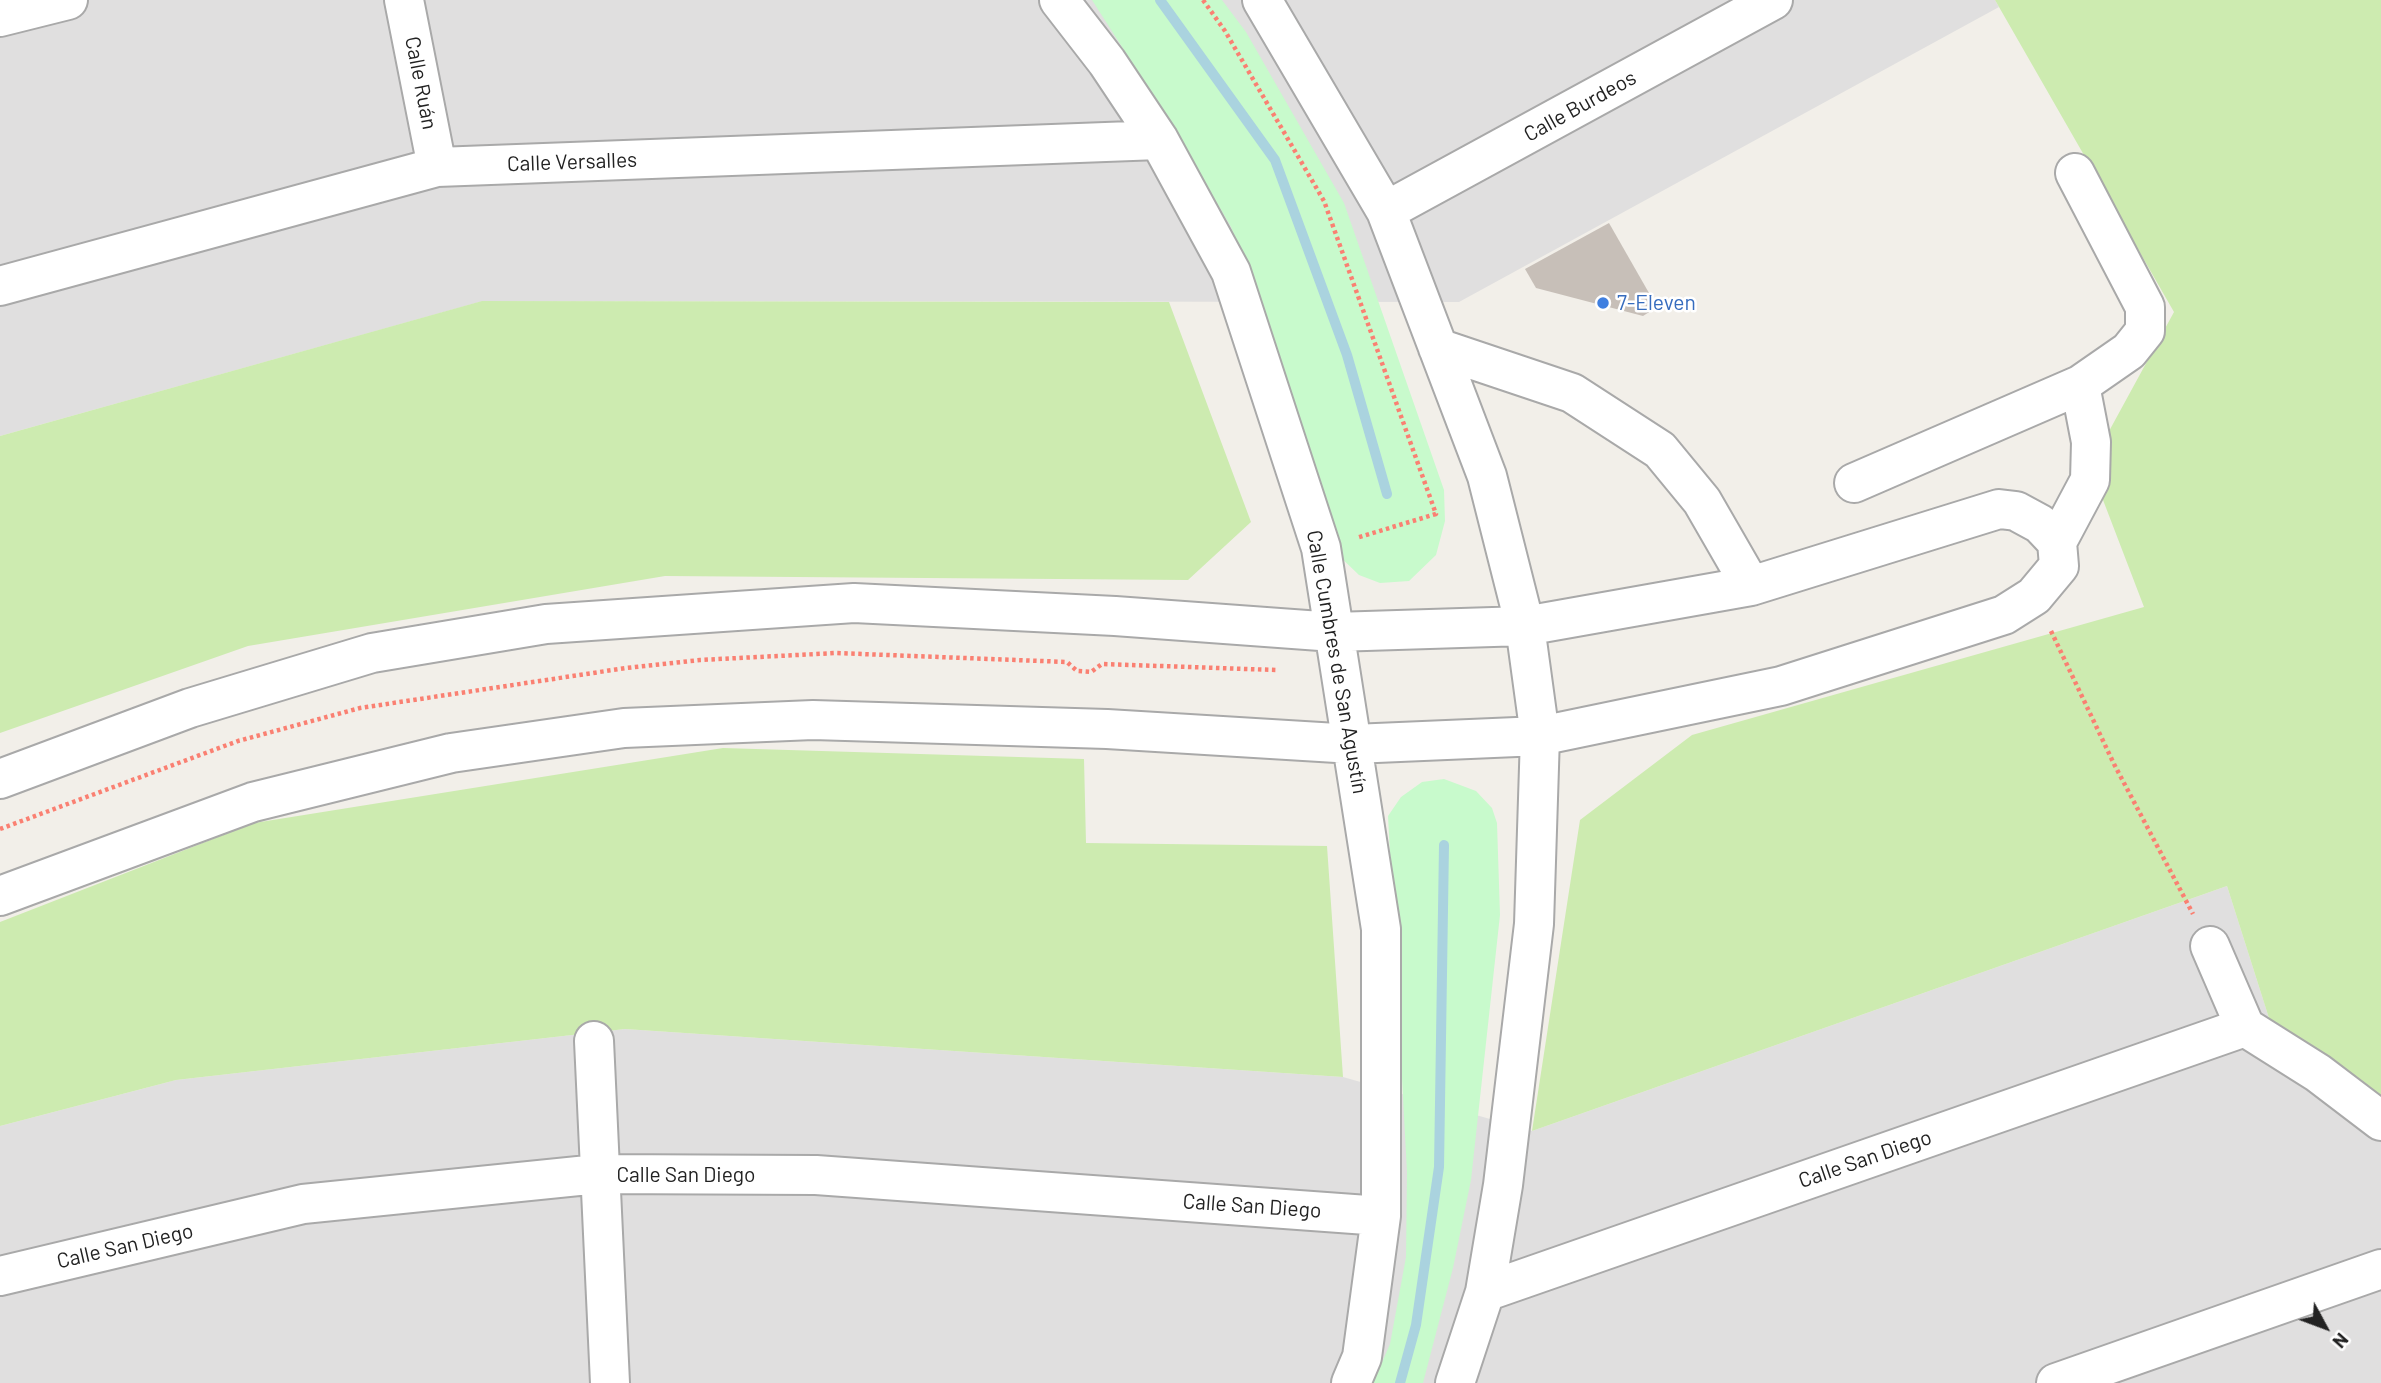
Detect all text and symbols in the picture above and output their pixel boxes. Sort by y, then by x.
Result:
street label: Calle Ruán [400,34,442,132]
street label: Calle Burdeos [1520,65,1640,147]
street label: Calle Versalles [507,147,637,177]
place label: 7-Eleven [1617,290,1696,316]
marker: 7-Eleven [1595,295,1611,311]
street label: Calle Cumbres de San Agustín [1301,528,1373,796]
street label: Calle San Diego [1795,1124,1935,1194]
street label: Calle San Diego [616,1162,756,1188]
street label: Calle San Diego [1182,1189,1322,1223]
street label: Calle San Diego [54,1218,196,1274]
north arrow [2290,1292,2360,1362]
text: N [2328,1329,2354,1353]

